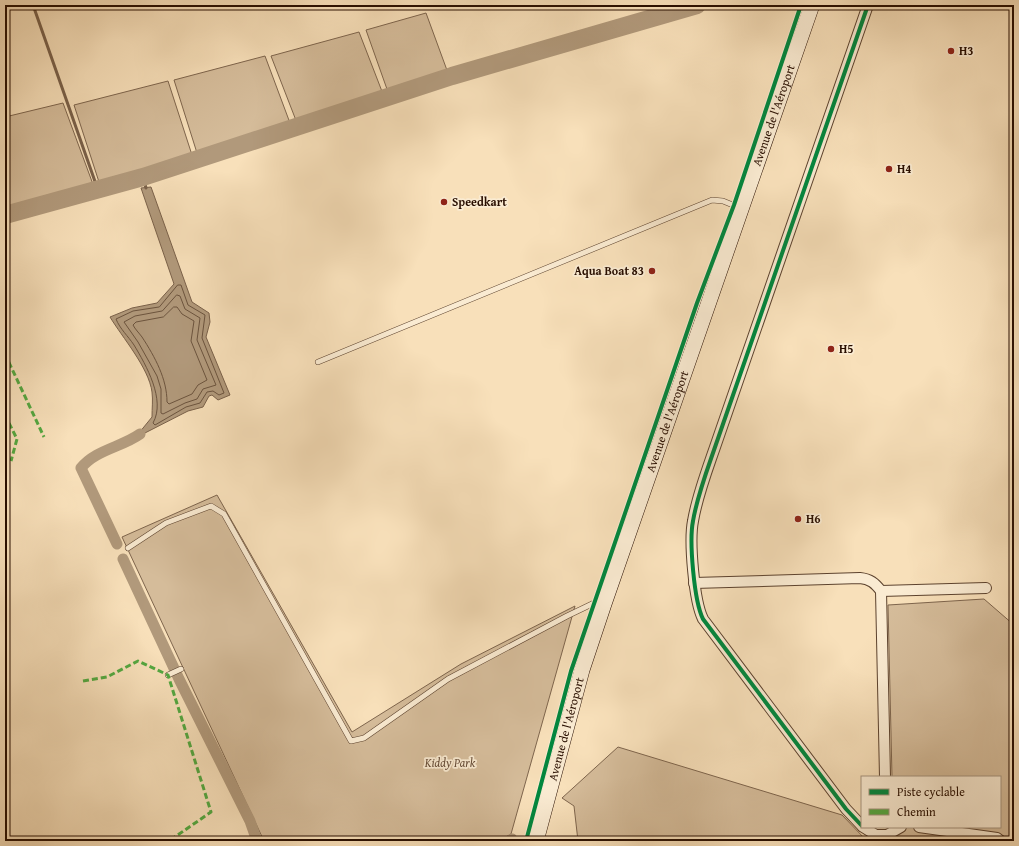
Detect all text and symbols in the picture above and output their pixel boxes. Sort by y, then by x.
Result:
place label: H3 [959,42,974,59]
marker: H3 [946,46,956,56]
street label: Avenue de l'Aéroport [748,61,799,168]
place label: H4 [897,160,912,177]
marker: H4 [884,164,894,174]
place label: Speedkart [452,193,507,210]
marker: Speedkart [439,197,449,207]
place label: Aqua Boat 83 [574,262,644,279]
marker: Aqua Boat 83 [647,266,657,276]
place label: H5 [839,340,854,357]
marker: H5 [826,344,836,354]
street label: Avenue de l'Aéroport [641,367,693,474]
place label: H6 [806,510,821,527]
marker: H6 [793,514,803,524]
street label: Avenue de l'Aéroport [544,675,588,782]
park label: Kiddy Park [424,754,476,771]
legend [861,776,1001,828]
text: Piste cyclable [897,783,965,800]
text: Chemin [897,803,936,820]

